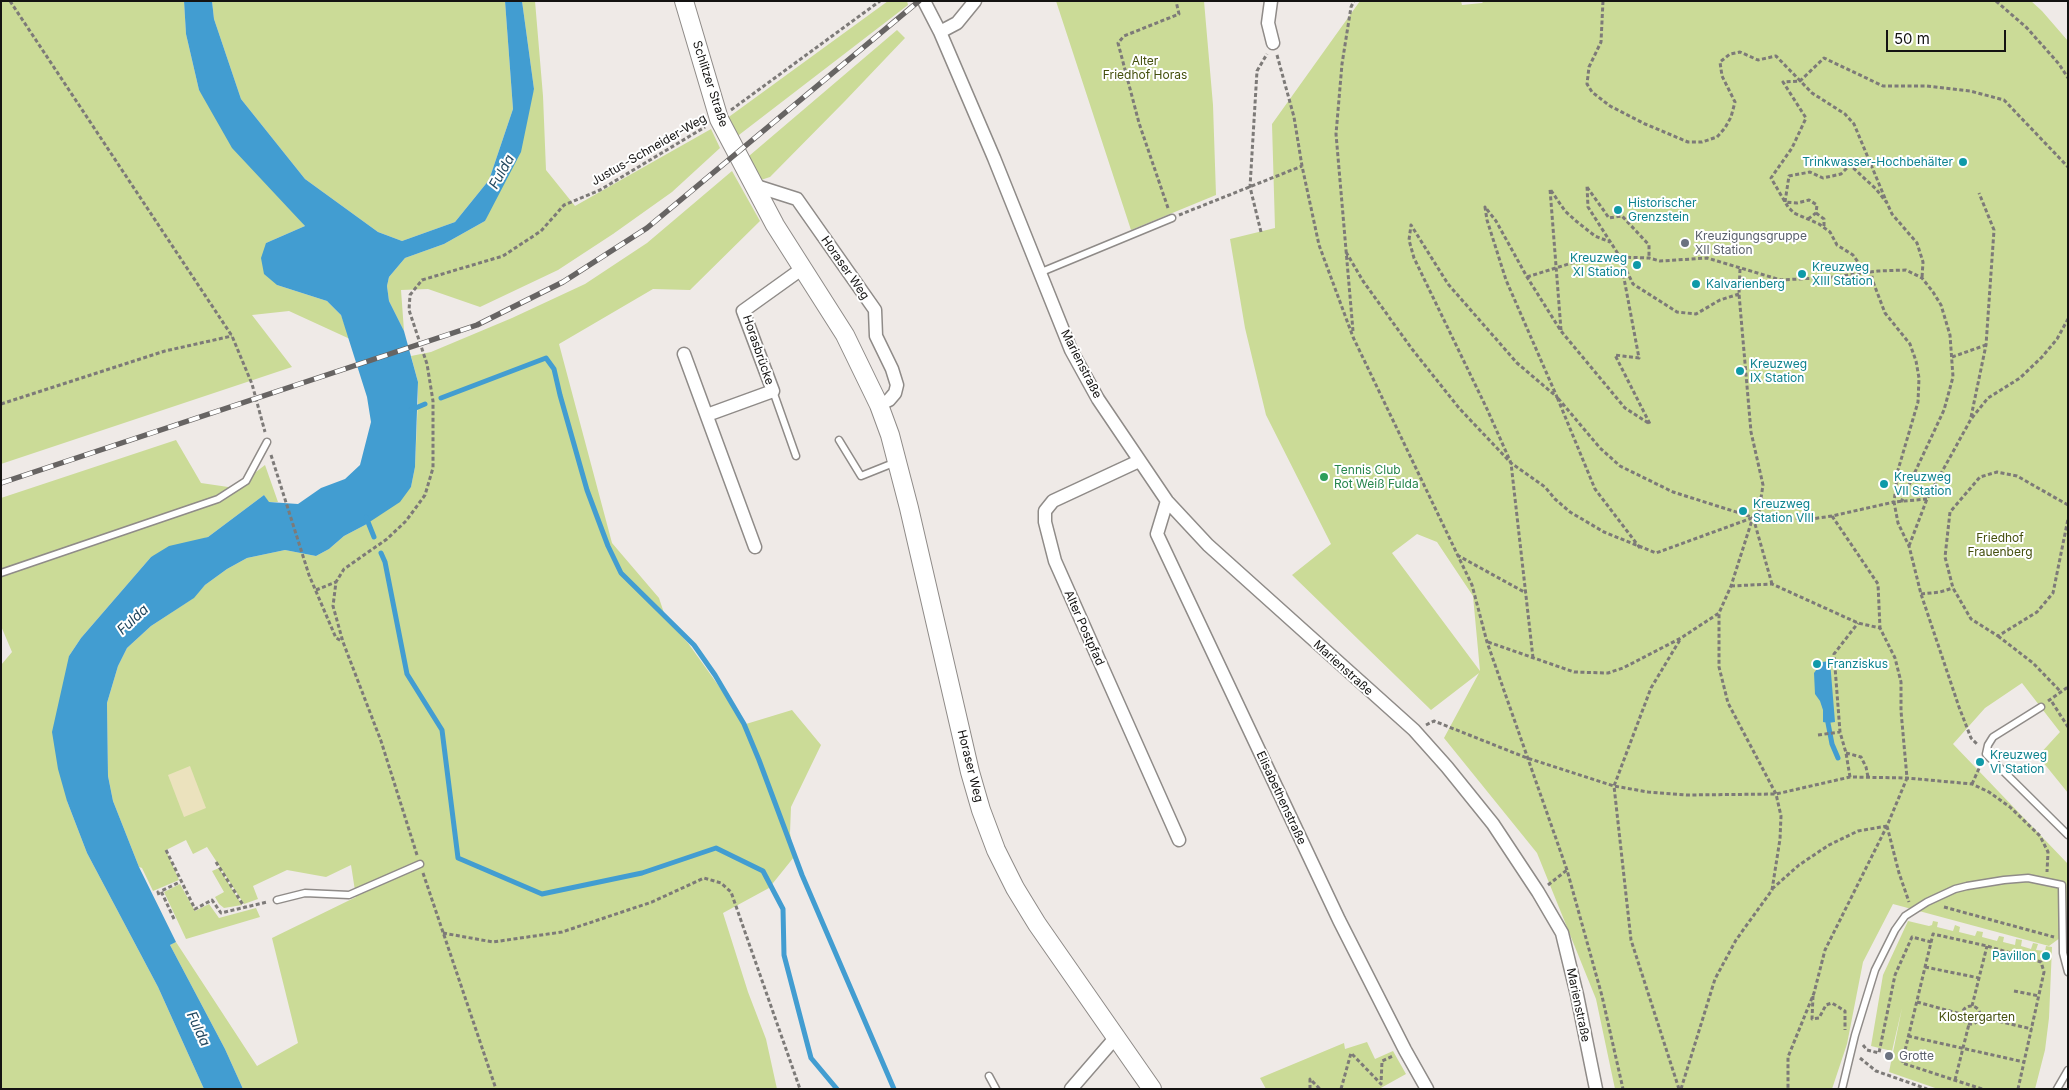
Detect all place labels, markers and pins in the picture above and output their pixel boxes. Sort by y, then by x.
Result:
place label: Trinkwasser-Hochbehälter [1802,155,1953,169]
marker: Trinkwasser-Hochbehälter [1957,156,1969,168]
place label: Historischer Grenzstein [1628,196,1697,224]
marker: Historischer Grenzstein [1612,204,1624,216]
place label: Kreuzigungsgruppe XII Station [1695,229,1807,257]
marker: Kreuzigungsgruppe XII Station [1679,237,1691,249]
place label: Kreuzweg XI Station [1570,251,1627,279]
marker: Kreuzweg XI Station [1631,259,1643,271]
place label: Kreuzweg XIII Station [1812,260,1873,288]
marker: Kreuzweg XIII Station [1796,268,1808,280]
place label: Kalvarienberg [1706,277,1785,291]
marker: Kalvarienberg [1690,278,1702,290]
place label: Kreuzweg IX Station [1750,357,1807,385]
marker: Kreuzweg IX Station [1734,365,1746,377]
place label: Tennis Club Rot Weiß Fulda [1334,463,1419,491]
place label: Kreuzweg VII Station [1894,470,1952,498]
marker: Tennis Club Rot Weiß Fulda [1318,471,1330,483]
marker: Kreuzweg VII Station [1878,478,1890,490]
place label: Kreuzweg Station VIII [1753,497,1814,525]
marker: Kreuzweg Station VIII [1737,505,1749,517]
place label: Franziskus [1827,657,1888,671]
marker: Franziskus [1811,658,1823,670]
place label: Kreuzweg VI Station [1990,748,2047,776]
marker: Kreuzweg VI Station [1974,756,1986,768]
place label: Pavillon [1992,949,2036,963]
marker: Pavillon [2040,950,2052,962]
place label: Grotte [1899,1049,1934,1063]
marker: Grotte [1883,1050,1895,1062]

